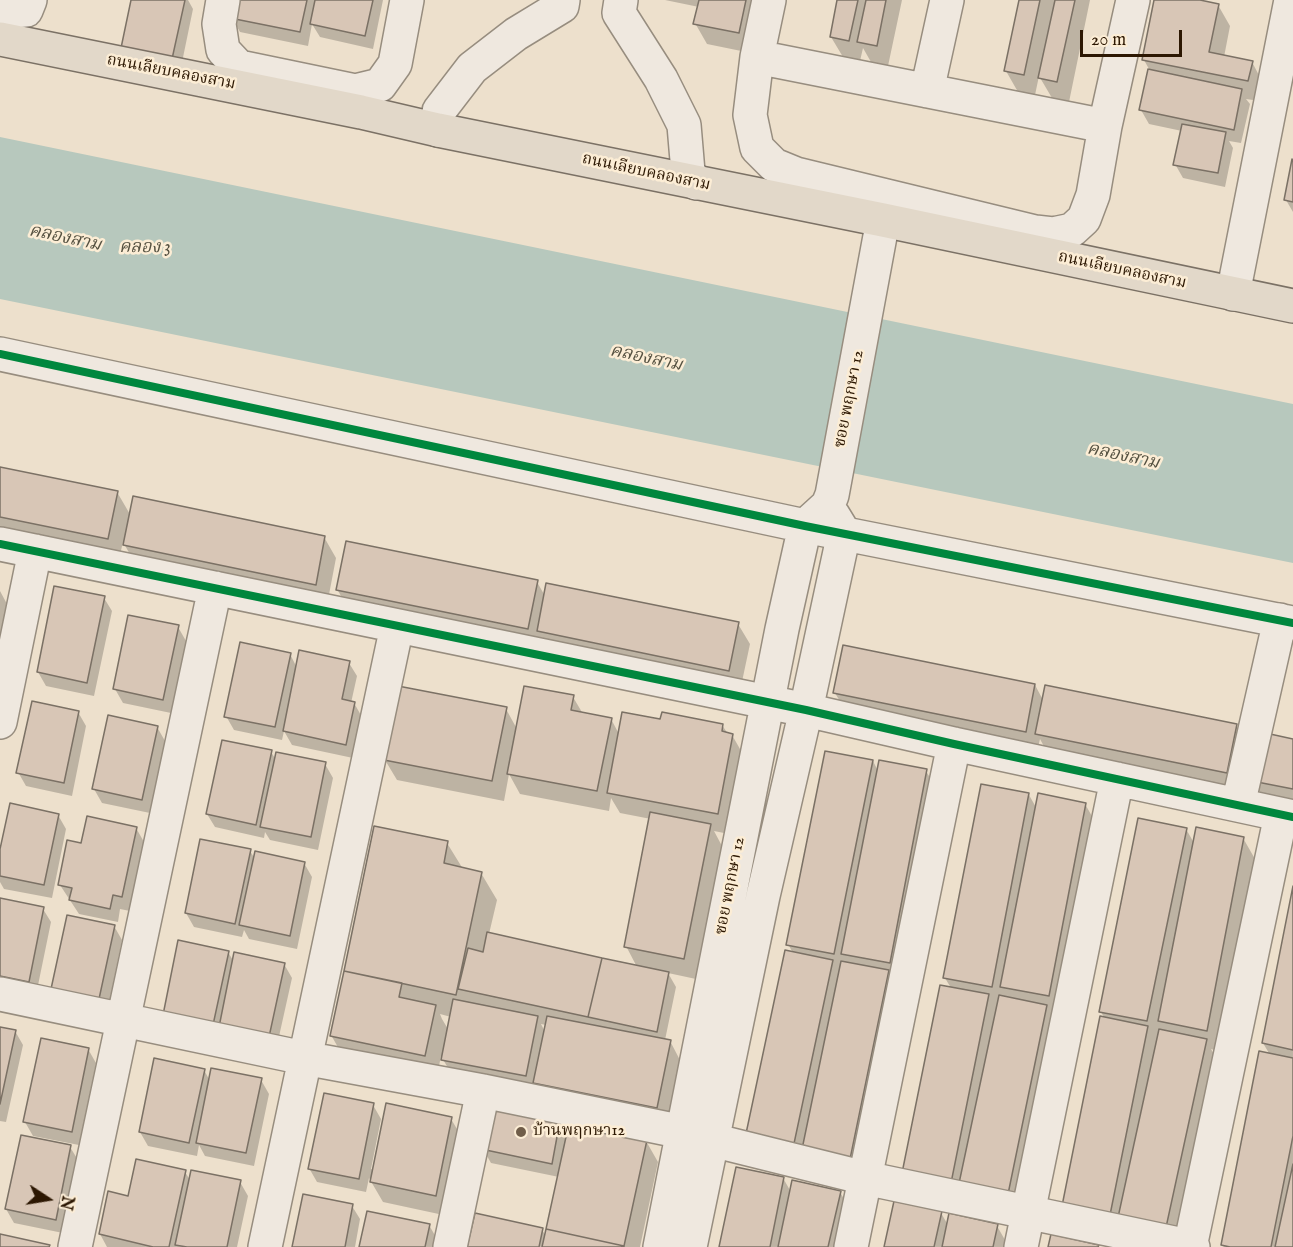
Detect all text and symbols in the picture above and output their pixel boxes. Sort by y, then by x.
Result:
scale bar [1083,18,1185,56]
text: 20 m [1091,29,1126,52]
street label: ถนนเลียบคลองสาม [105,51,237,95]
street label: ถนนเลียบคลองสาม [580,150,712,196]
water label: คลองสาม [27,221,103,257]
water label: คลอง 3 [119,237,171,259]
street label: ถนนเลียบคลองสาม [1056,248,1188,294]
water label: คลองสาม [608,341,684,377]
street label: ซอย พฤกษา 12 [831,349,869,449]
water label: คลองสาม [1085,439,1161,475]
street label: ซอย พฤกษา 12 [712,836,750,936]
place label: บ้านพฤกษา12 [533,1122,625,1142]
marker: บ้านพฤกษา12 [514,1125,528,1139]
north arrow [18,1169,78,1229]
text: N [54,1194,77,1212]

